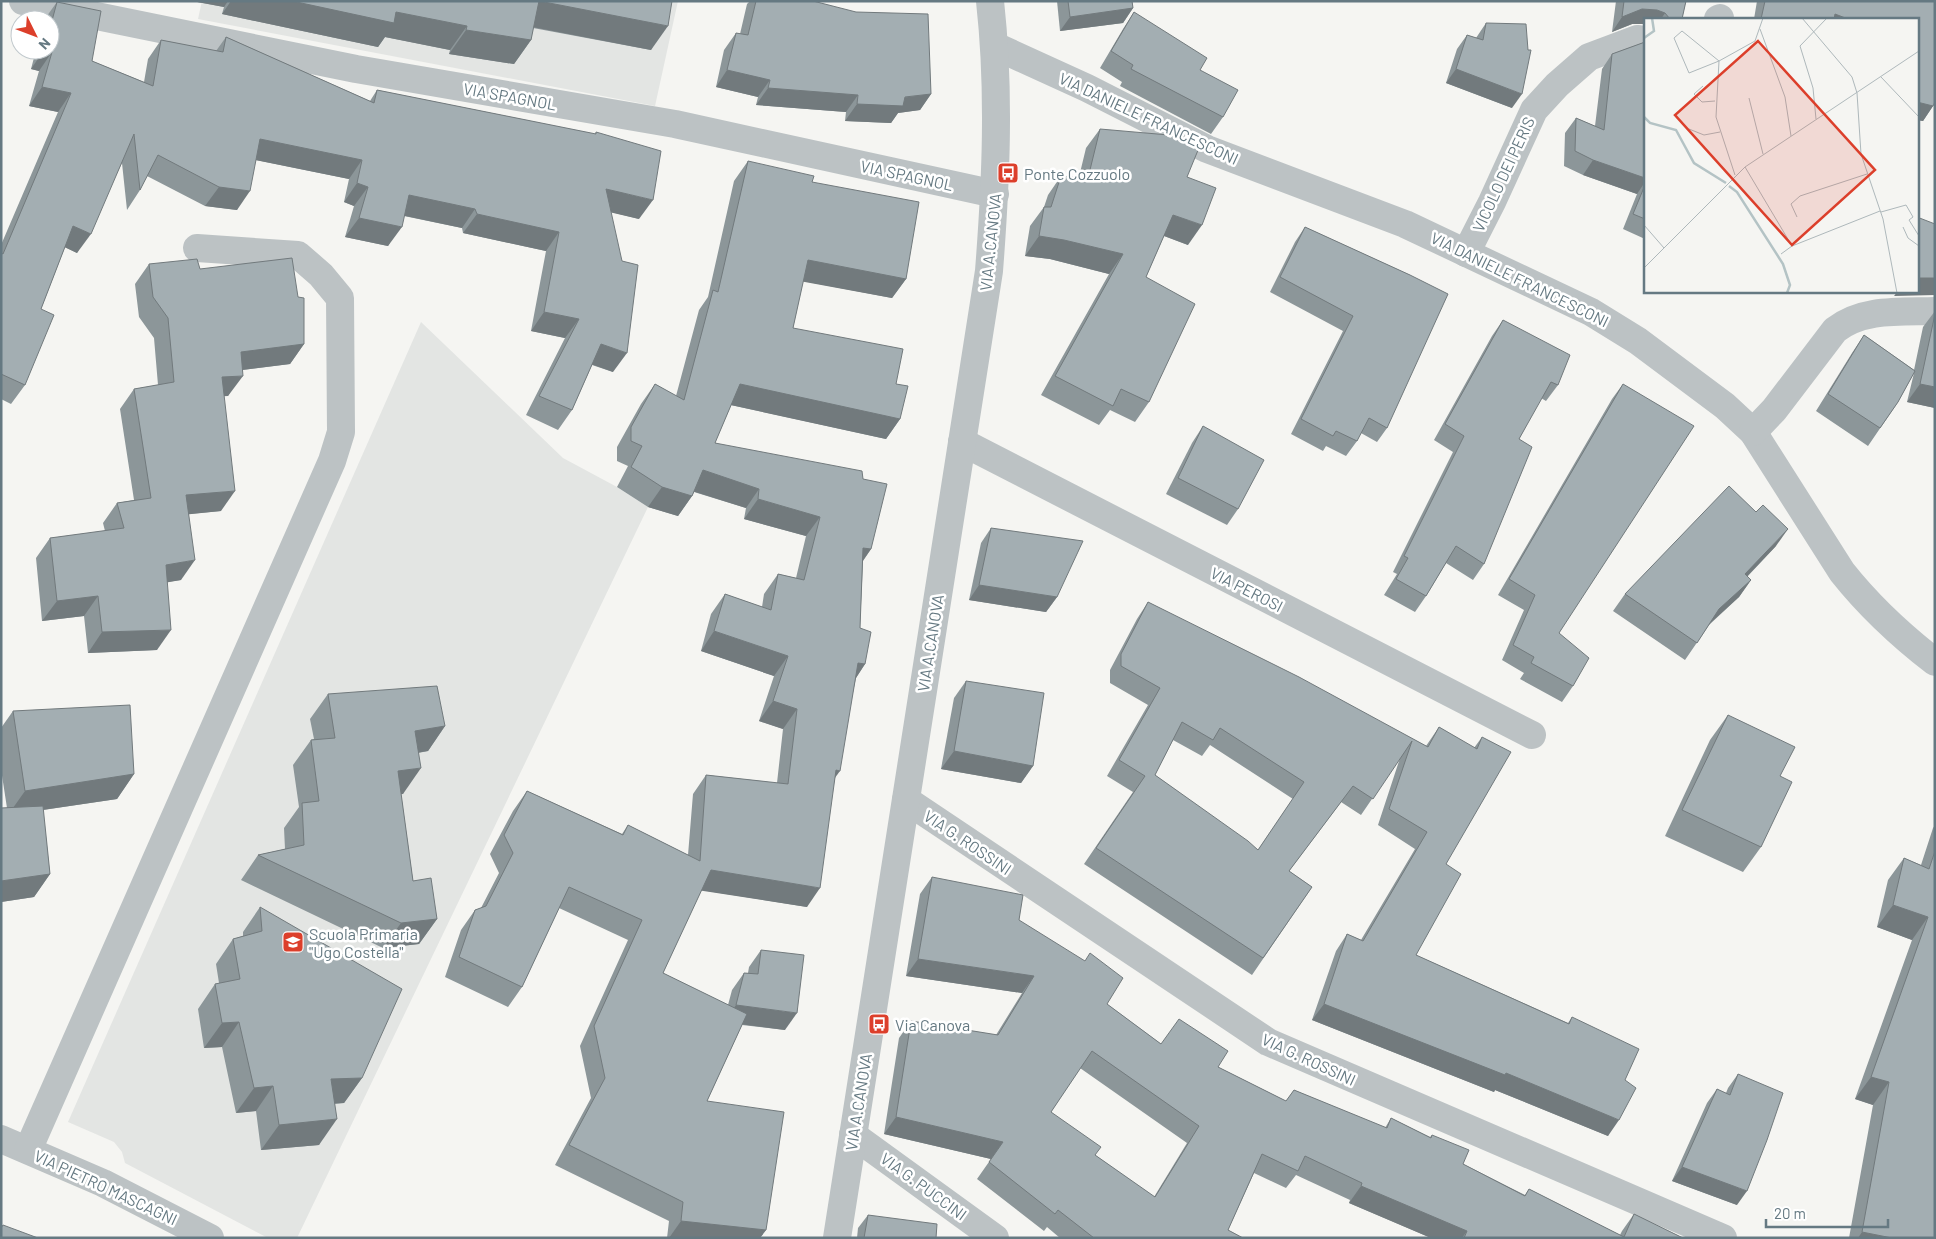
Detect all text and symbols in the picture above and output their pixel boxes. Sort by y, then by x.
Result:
north arrow [10,10,60,60]
inset map [1644,18,1918,292]
text: N [36,35,54,53]
street label: VIA DANIELE FRANCESCONI [1056,68,1242,168]
street label: VIA SPAGNOL [462,78,558,114]
street label: VICOLO DEI PERIS [1468,113,1538,235]
street label: VIA SPAGNOL [859,156,955,194]
bus stop icon: Ponte Cozzuolo [996,161,1020,185]
place label: Ponte Cozzuolo [1024,164,1130,183]
street label: VIA A.CANOVA [975,192,1005,292]
street label: VIA DANIELE FRANCESCONI [1428,228,1612,330]
street label: VIA PEROSI [1208,563,1286,615]
street label: VIA A.CANOVA [913,593,947,693]
street label: VIA G. ROSSINI [921,806,1015,878]
place label: Scuola Primaria "Ugo Costella" [309,924,418,961]
school or university icon: Scuola Primaria "Ugo Costella" [281,930,305,954]
bus stop icon: Via Canova [867,1012,891,1036]
place label: Via Canova [895,1015,970,1034]
street label: VIA G. ROSSINI [1259,1029,1359,1089]
street label: VIA A.CANOVA [841,1052,875,1152]
street label: VIA PIETRO MASCAGNI [31,1145,181,1229]
street label: VIA G. PUCCINI [877,1148,971,1224]
scale bar [1766,1196,1888,1228]
text: 20 m [1774,1204,1806,1222]

